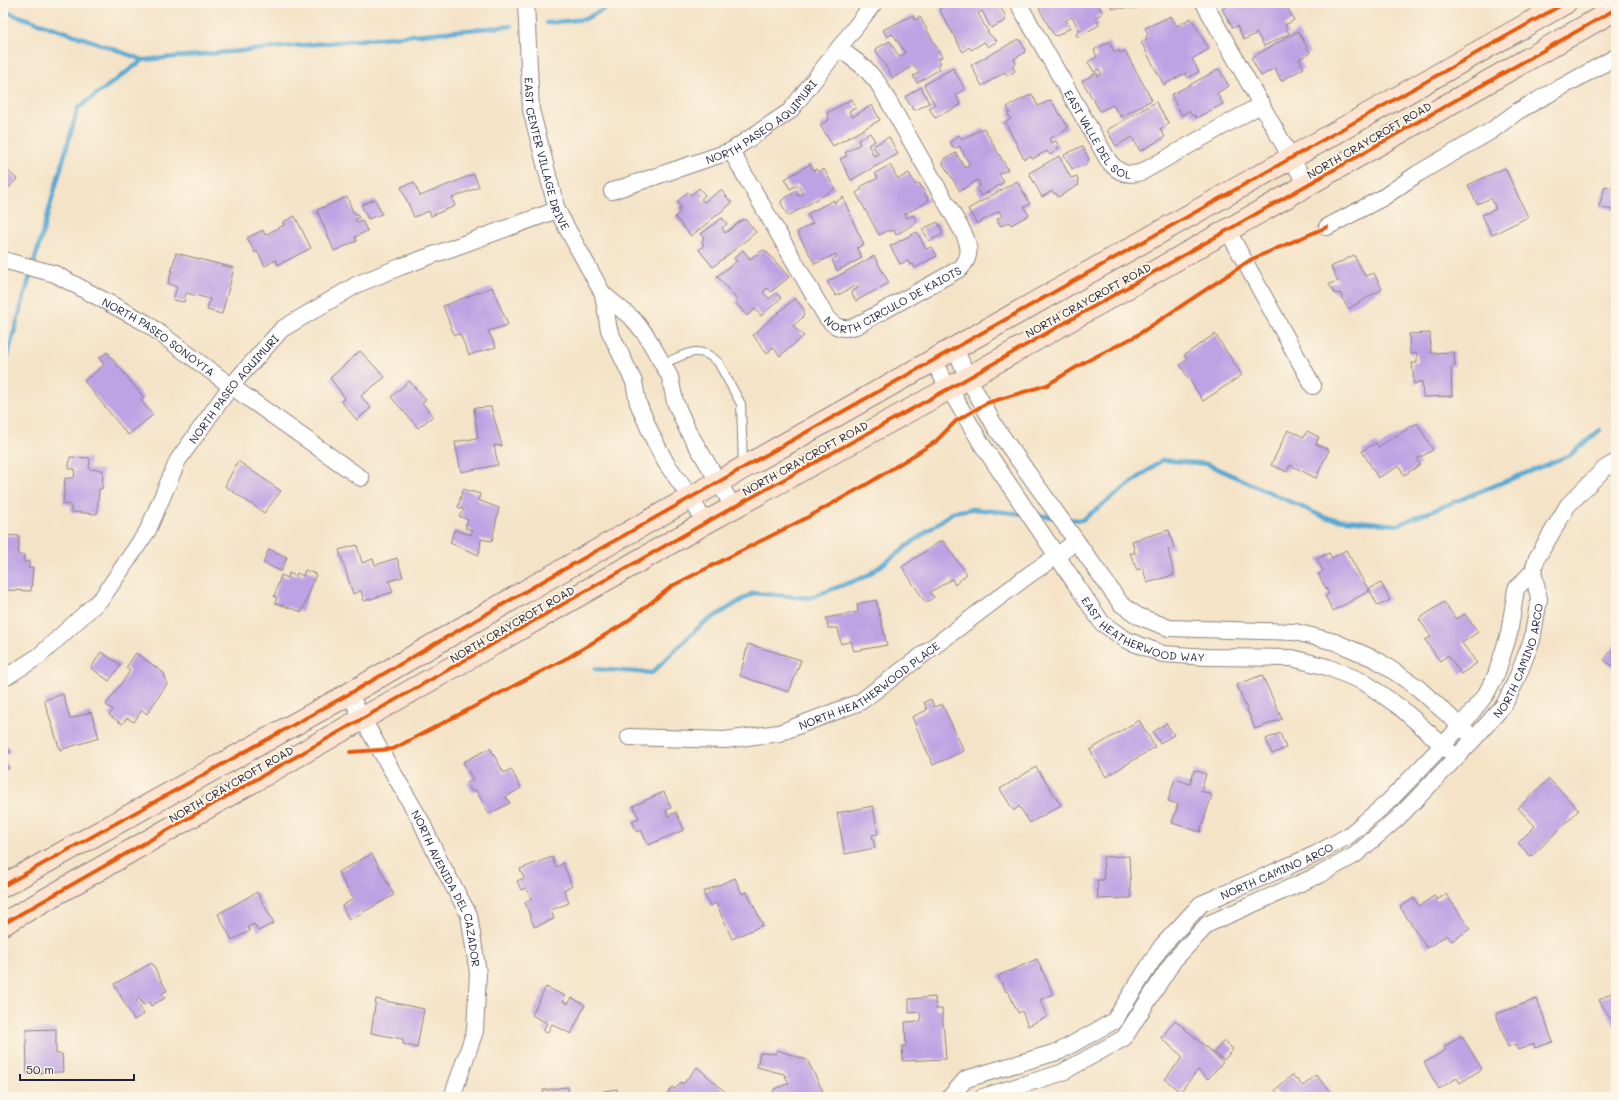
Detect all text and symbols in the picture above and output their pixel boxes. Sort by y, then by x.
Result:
street label: NORTH PASEO AQUIMURI [703,76,819,167]
street label: EAST CENTER VILLAGE DRIVE [522,77,574,232]
street label: EAST VALLE DEL SOL [1062,87,1132,182]
street label: NORTH CRAYCROFT ROAD [1304,98,1434,182]
street label: NORTH CRAYCROFT ROAD [1023,259,1153,341]
street label: NORTH CIRCULO DE KAIOTS [821,262,964,336]
street label: NORTH PASEO SONOYTA [100,293,218,379]
street label: NORTH PASEO AQUIMURI [185,331,282,446]
street label: NORTH CRAYCROFT ROAD [740,417,870,499]
street label: NORTH CRAYCROFT ROAD [447,582,577,666]
street label: EAST HEATHERWOOD WAY [1079,593,1205,664]
street label: NORTH CAMINO ARCO [1489,602,1546,721]
street label: NORTH HEATHERWOOD PLACE [796,638,942,732]
street label: NORTH CRAYCROFT ROAD [166,742,296,826]
street label: NORTH AVENIDA DEL CAZADOR [409,807,484,968]
street label: NORTH CAMINO ARCO [1218,838,1336,902]
scale bar [20,1056,134,1082]
text: 50 m [26,1061,54,1077]

